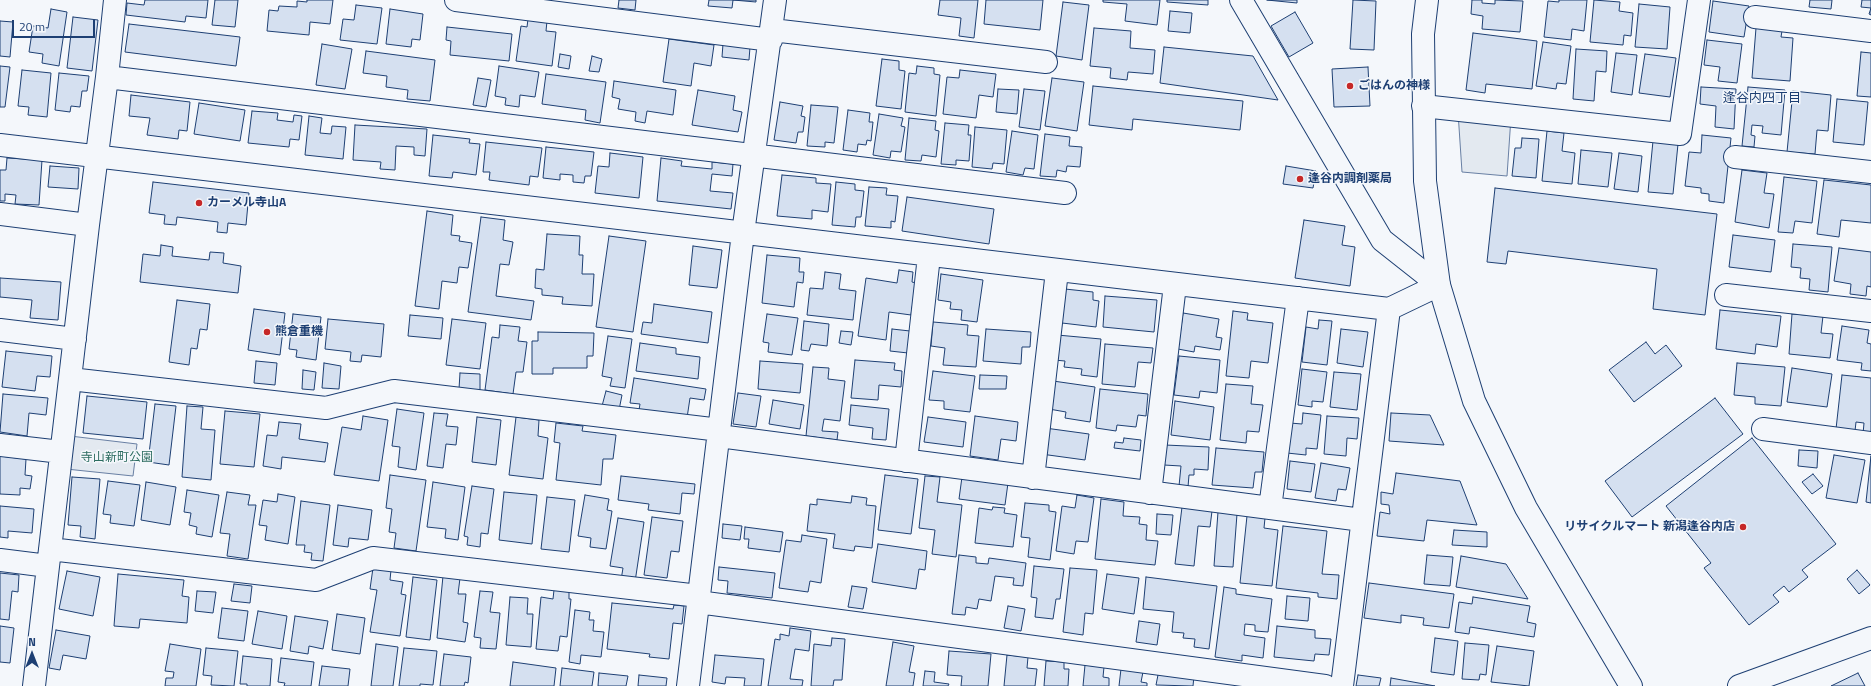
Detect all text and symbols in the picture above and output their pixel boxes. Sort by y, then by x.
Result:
scale bar [14,12,97,38]
text: 20 m [19,17,45,36]
place label: ごはんの神様 [1358,79,1430,93]
marker: ごはんの神様 [1345,81,1355,91]
district label: 逢谷内四丁目 [1723,91,1801,107]
place label: 逢谷内調剤薬局 [1308,172,1392,186]
marker: 逢谷内調剤薬局 [1295,174,1305,184]
place label: カーメル寺山A [207,196,286,210]
marker: カーメル寺山A [194,198,204,208]
place label: 熊倉重機 [275,325,323,339]
marker: 熊倉重機 [262,327,272,337]
park label: 寺山新町公園 [81,451,153,465]
place label: リサイクルマート 新潟逢谷内店 [1564,520,1735,534]
marker: リサイクルマート 新潟逢谷内店 [1738,522,1748,532]
north arrow [12,634,52,674]
text: N [28,634,36,650]

